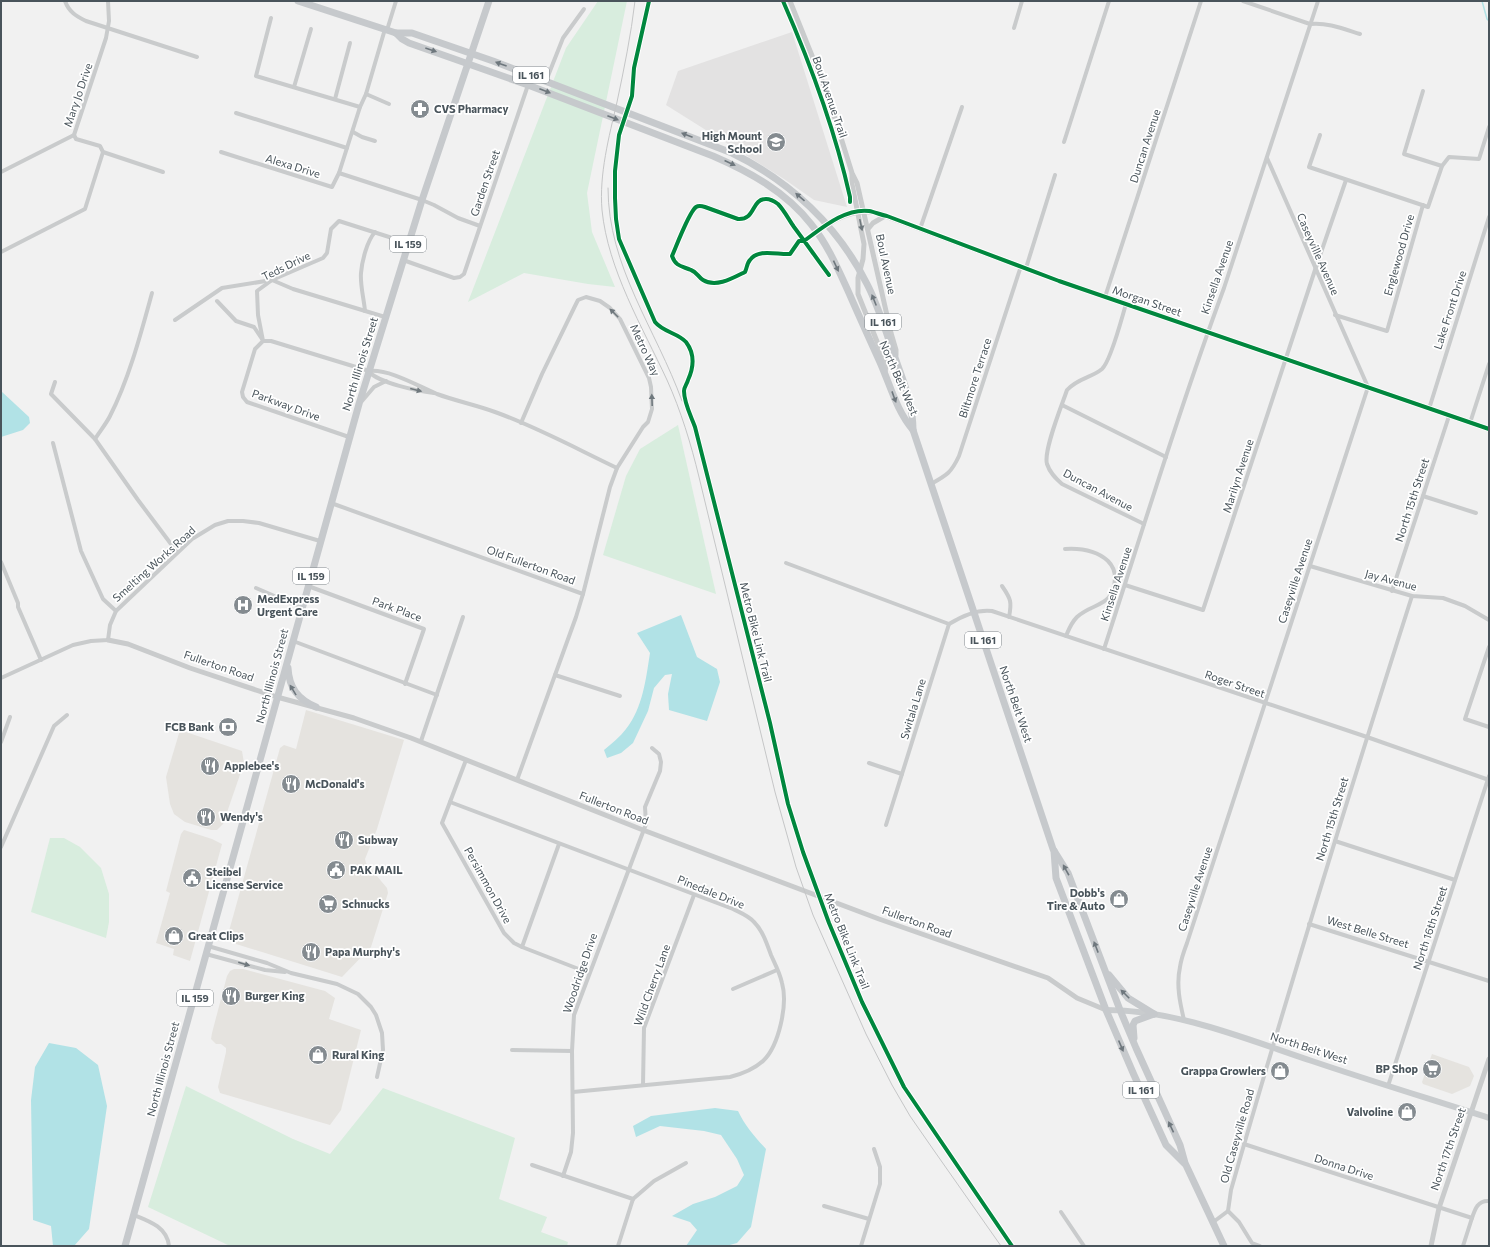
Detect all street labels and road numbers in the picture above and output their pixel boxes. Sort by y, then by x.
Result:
street label: Boul Avenue Trail [810,54,851,139]
street label: Mary Jo Drive [61,61,96,129]
road number: IL 161 [513,67,549,83]
street label: Duncan Avenue [1126,107,1163,184]
street label: Garden Street [467,147,502,218]
street label: Alexa Drive [264,151,322,180]
street label: Caseyville Avenue [1295,211,1342,297]
street label: Englewood Drive [1381,212,1416,297]
street label: Boul Avenue [874,233,899,295]
road number: IL 159 [390,236,426,252]
street label: Kinsella Avenue [1198,238,1235,316]
street label: Teds Drive [260,248,312,283]
street label: Lake Front Drive [1431,269,1468,351]
street label: Morgan Street [1111,283,1184,319]
road number: IL 161 [865,314,901,330]
street label: North Illinois Street [339,315,380,412]
street label: Metro Way [628,322,663,378]
street label: Biltmore Terrace [955,336,994,419]
street label: North Belt West [877,339,922,418]
street label: Parkway Drive [250,386,322,423]
street label: Marilyn Avenue [1219,437,1256,514]
street label: North 15th Street [1392,456,1431,543]
street label: Duncan Avenue [1061,466,1135,513]
street label: Smelting Works Road [110,523,198,604]
street label: Caseyville Avenue [1275,537,1314,625]
street label: Old Fullerton Road [485,542,577,587]
street label: Kinsella Avenue [1097,545,1134,623]
street label: Jay Avenue [1363,566,1419,594]
road number: IL 159 [293,568,329,584]
street label: Metro Bike Link Trail [738,581,775,683]
street label: Park Place [371,594,424,624]
street label: North Illinois Street [253,627,291,725]
road number: IL 161 [965,632,1001,648]
street label: Fullerton Road [182,647,256,684]
street label: North Belt West [997,664,1036,744]
street label: Roger Street [1203,667,1267,700]
street label: Switala Lane [897,677,928,741]
street label: North 15th Street [1313,775,1351,862]
street label: Fullerton Road [578,788,651,827]
street label: Persimmon Drive [462,844,515,925]
street label: Caseyville Avenue [1175,845,1214,933]
street label: Pinedale Drive [676,872,747,911]
street label: North 16th Street [1410,884,1449,971]
street label: Metro Bike Link Trail [822,891,873,991]
street label: Fullerton Road [881,903,954,940]
street label: West Belle Street [1325,913,1411,950]
street label: Woodridge Drive [560,931,599,1015]
street label: Wild Cherry Lane [631,942,672,1027]
road number: IL 159 [177,990,213,1006]
street label: North Illinois Street [144,1020,182,1118]
street label: North Belt West [1269,1029,1350,1066]
road number: IL 161 [1123,1082,1159,1098]
street label: Old Caseyville Road [1217,1087,1256,1185]
street label: North 17th Street [1427,1105,1468,1192]
street label: Donna Drive [1313,1151,1376,1182]

